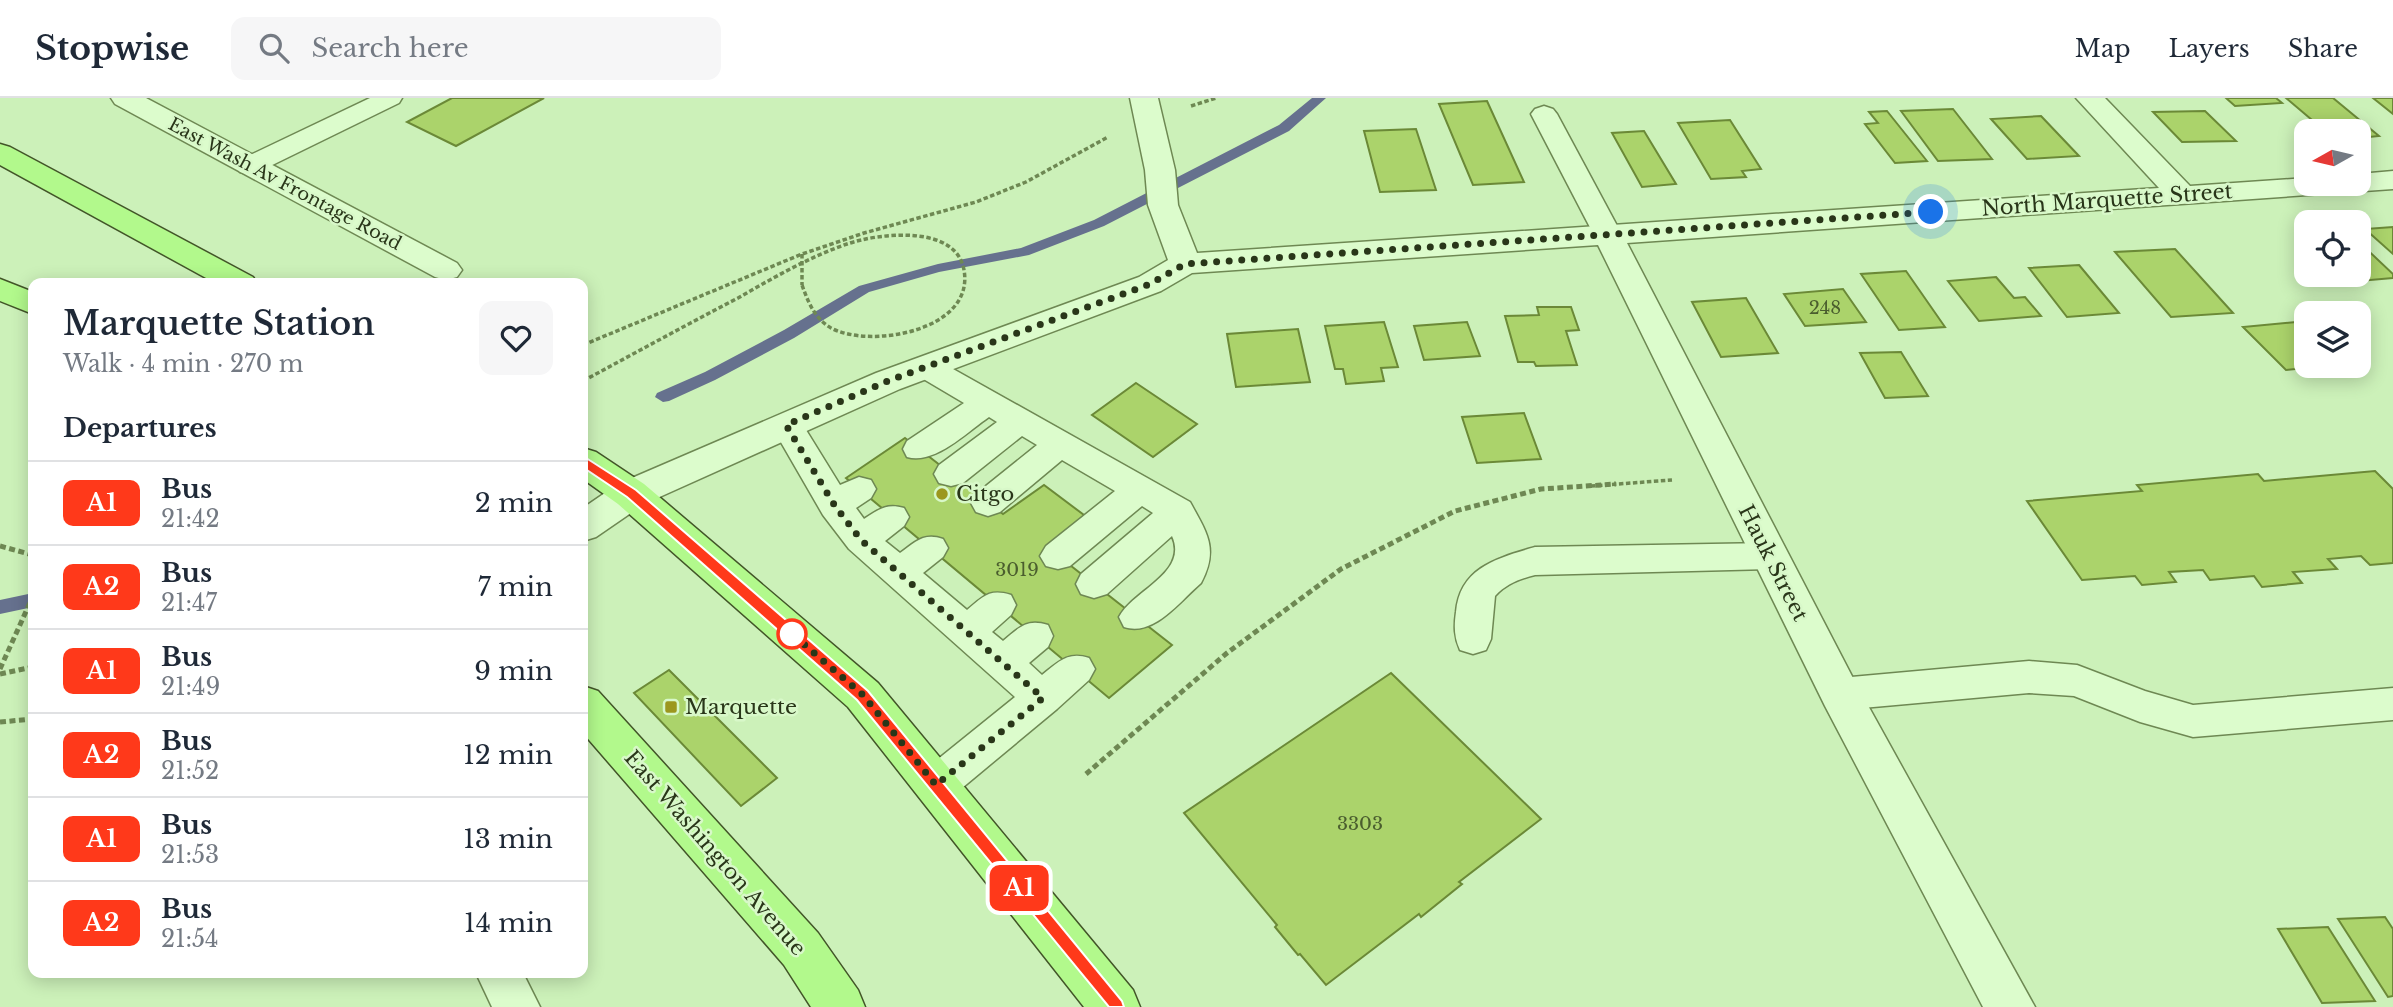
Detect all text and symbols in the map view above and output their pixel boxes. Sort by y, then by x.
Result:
search box [231,17,721,80]
text: Stopwise [35,28,189,69]
icon: search [255,29,293,67]
text: Search here [311,32,469,64]
text: Map [2075,34,2131,63]
text: Layers [2169,34,2250,63]
text: Share [2288,34,2358,63]
street label: East Wash Av Frontage Road [165,113,405,255]
north arrow [2294,119,2371,196]
map controls [2294,119,2371,378]
street label: North Marquette Street [1981,178,2234,222]
your location [1913,194,1948,229]
button: locate [2294,210,2371,287]
house number: 248 [1809,297,1841,319]
button: heart [479,301,553,375]
button: layers [2294,301,2371,378]
text: Marquette Station [63,303,375,344]
text: Walk · 4 min · 270 m [63,350,303,378]
text: Departures [63,412,217,444]
text: Bus [161,473,212,505]
place label: Citgo [956,481,1014,507]
marker: Citgo [934,486,950,502]
text: 2 min [475,487,553,519]
text: A1 [86,488,117,517]
street label: Hauk Street [1733,501,1813,626]
text: 21:42 [161,505,220,533]
text: Bus [161,557,212,589]
house number: 3019 [995,559,1039,581]
text: 7 min [478,571,553,603]
text: A2 [84,572,119,601]
text: 21:47 [161,589,217,617]
unlabelled marker [777,619,807,649]
text: Bus [161,641,212,673]
text: 9 min [474,655,553,687]
text: A1 [86,656,117,685]
text: 21:49 [161,673,220,701]
place label: Marquette [685,694,797,720]
marker: Marquette [663,699,679,715]
text: Bus [161,725,212,757]
text: 12 min [463,739,553,771]
text: A2 [84,740,119,769]
street label: East Washington Avenue [619,745,811,961]
text: 21:52 [161,757,219,785]
text: Bus [161,809,212,841]
house number: 3303 [1337,813,1383,835]
text: 13 min [463,823,553,855]
text: A1 [86,824,117,853]
text: 21:53 [161,841,219,869]
line badge: A1 [988,865,1050,911]
text: A1 [1004,873,1034,902]
text: Bus [161,893,212,925]
text: 14 min [464,907,553,939]
text: A2 [84,908,119,937]
text: 21:54 [161,925,219,953]

